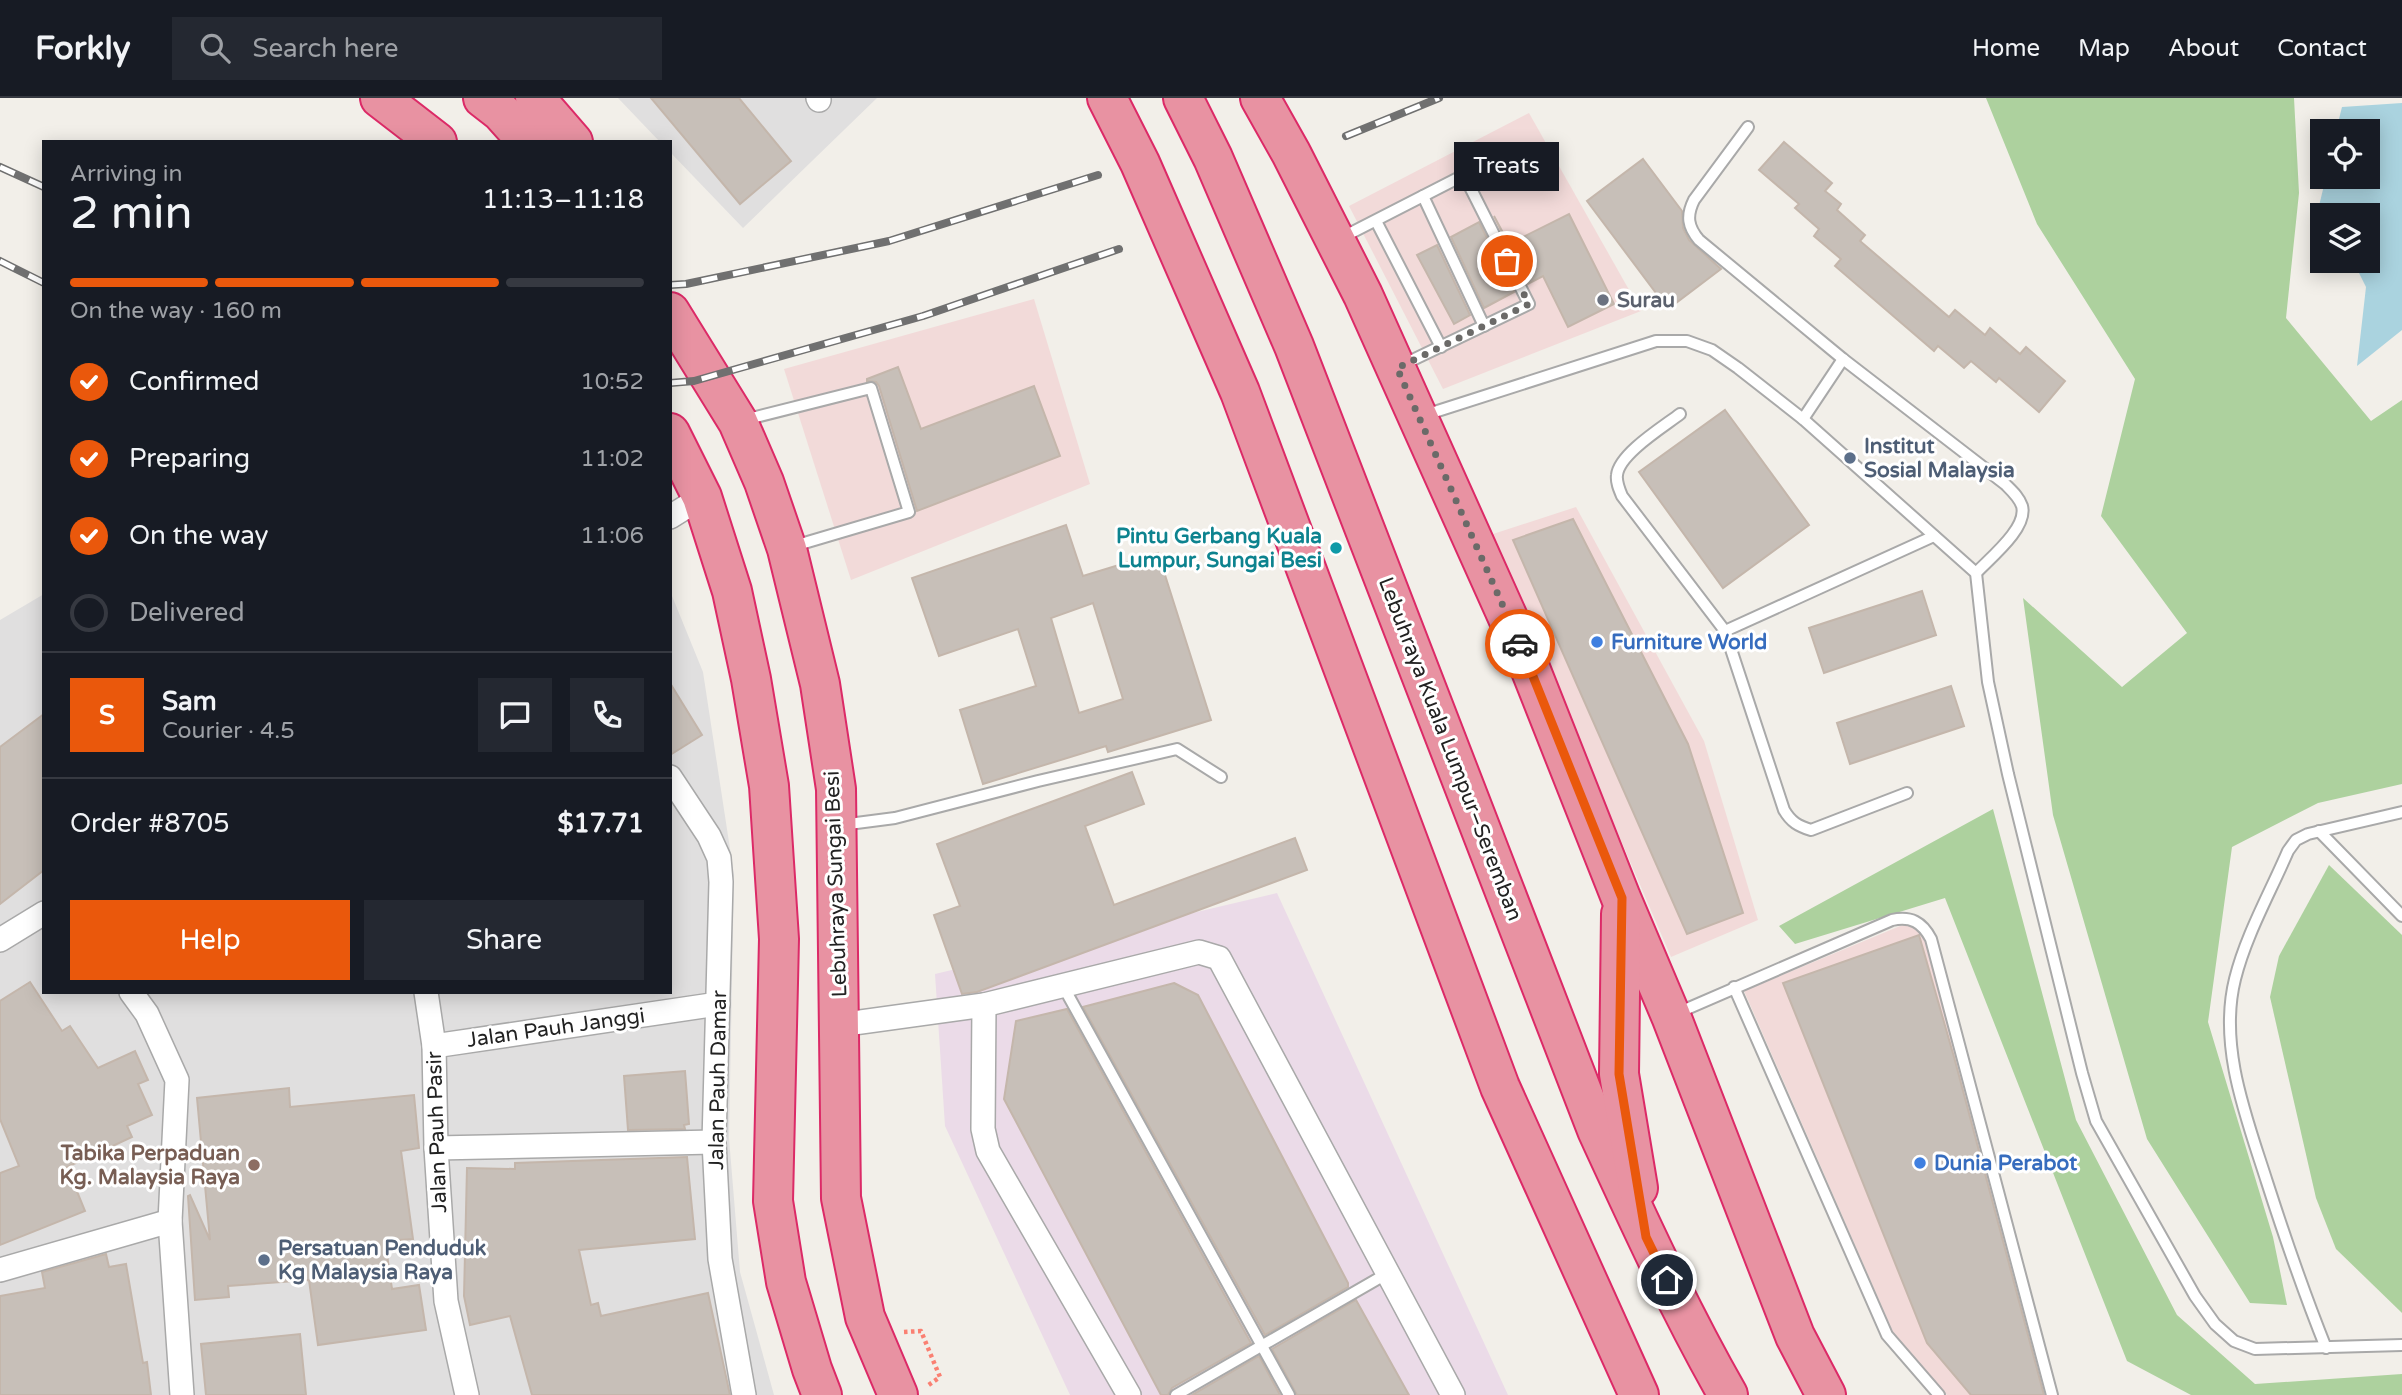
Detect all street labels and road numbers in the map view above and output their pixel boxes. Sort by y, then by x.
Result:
street label: Lebuhraya Kuala Lumpur–Seremban [1373,574,1527,924]
street label: Lebuhraya Sungai Besi [820,770,852,998]
street label: Jalan Pauh Damar [704,990,732,1170]
street label: Jalan Pauh Janggi [465,1003,647,1053]
street label: Jalan Pauh Pasir [422,1051,452,1213]

